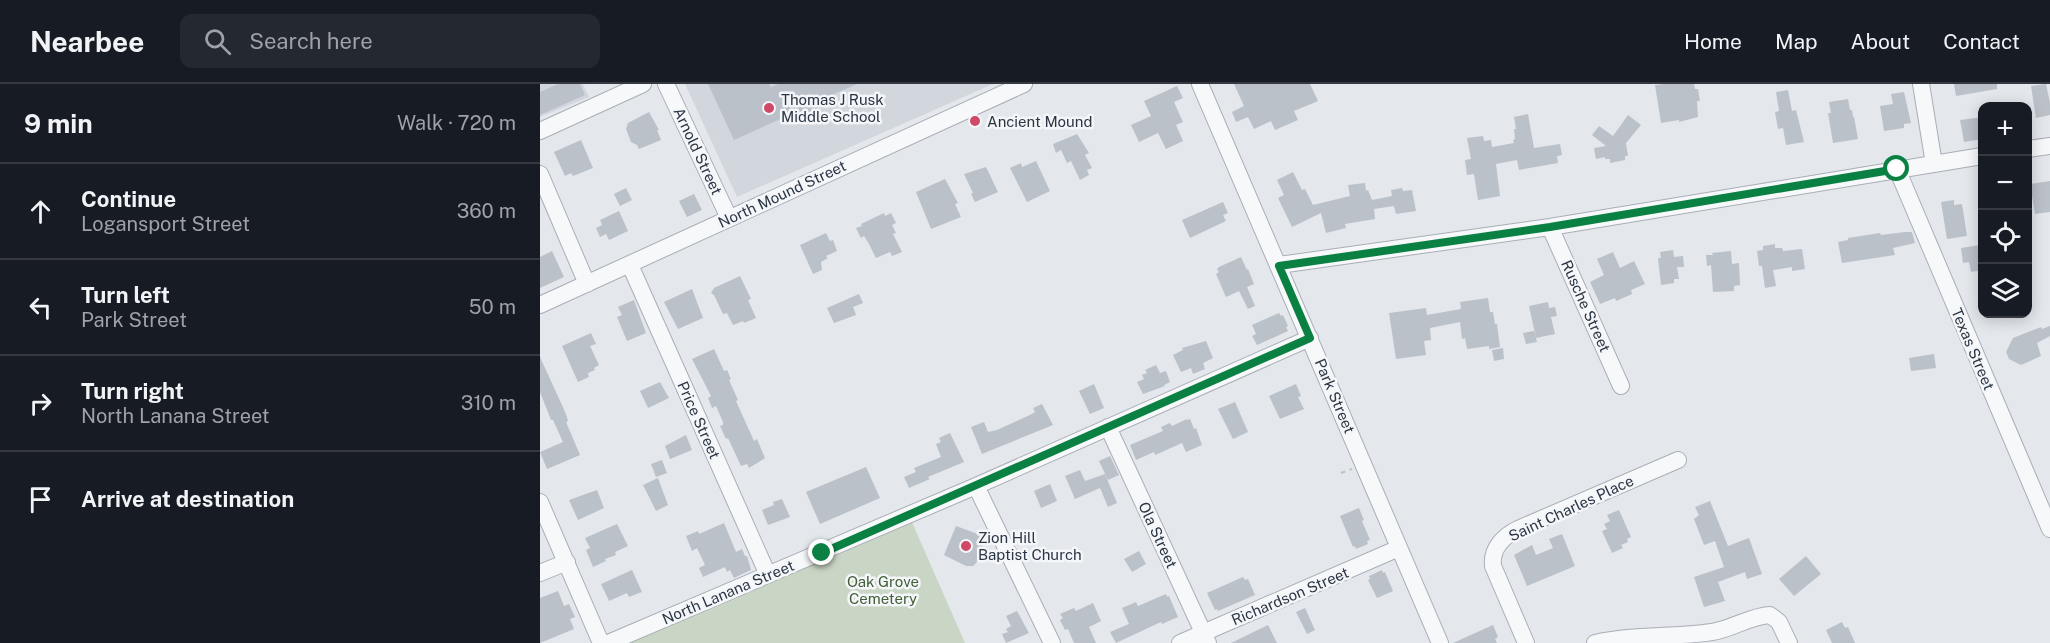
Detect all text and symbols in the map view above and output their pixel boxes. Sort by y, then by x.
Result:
search box [180,14,600,68]
text: Nearbee [30,25,144,58]
icon: search [201,25,234,58]
text: Search here [249,28,373,54]
text: Home [1684,29,1742,54]
text: Map [1775,29,1818,54]
text: About [1851,29,1910,54]
text: Contact [1943,29,2020,54]
place label: Thomas J Rusk Middle School [781,91,884,125]
marker: Thomas J Rusk Middle School [762,101,776,115]
map controls [1978,102,2032,318]
button: + [1978,102,2032,156]
street label: Arnold Street [670,105,726,197]
text: 9 min [24,108,93,139]
text: Walk · 720 m [397,111,516,135]
place label: Ancient Mound [987,113,1092,130]
marker: Ancient Mound [968,114,982,128]
route start [1883,155,1909,181]
button: − [1978,156,2032,210]
street label: North Mound Street [715,157,849,231]
text: Continue [81,186,176,212]
icon: ahead [24,195,57,228]
text: 360 m [457,199,516,223]
button: locate [1978,210,2032,264]
text: Logansport Street [81,212,250,236]
street label: Rusche Street [1558,257,1614,355]
button: layers [1978,264,2032,318]
text: Turn left [81,282,170,308]
icon: left [24,291,57,324]
text: 50 m [469,295,516,319]
street label: Texas Street [1948,306,1998,393]
text: Park Street [81,308,187,332]
street label: Park Street [1312,356,1358,436]
text: Turn right [81,378,184,404]
street label: Price Street [674,379,724,462]
icon: right [24,387,57,420]
text: 310 m [461,391,516,415]
text: North Lanana Street [81,404,270,428]
street label: Saint Charles Place [1506,472,1636,544]
icon: arrive [24,483,57,516]
text: Arrive at destination [81,486,294,512]
street label: Ola Street [1135,499,1181,571]
place label: Zion Hill Baptist Church [978,529,1082,563]
route end [808,539,834,565]
marker: Zion Hill Baptist Church [959,539,973,553]
street label: North Lanana Street [660,556,797,627]
street label: Richardson Street [1229,564,1351,628]
park label: Oak Grove Cemetery [847,573,919,607]

